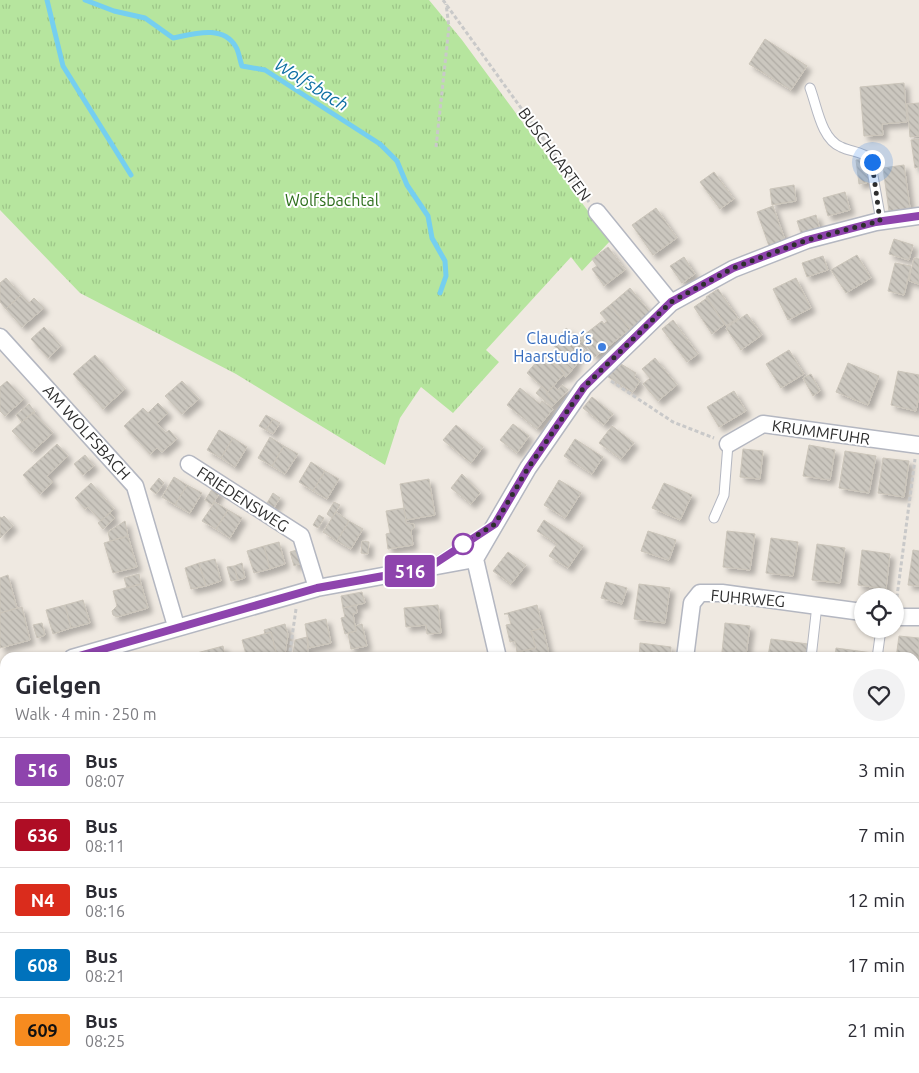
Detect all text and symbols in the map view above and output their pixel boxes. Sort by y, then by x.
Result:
water label: Wolfsbach [271,54,352,115]
street label: BUSCHGARTEN [515,104,595,204]
your location [860,150,885,175]
park label: Wolfsbachtal [285,191,379,209]
place label: Claudia´s Haarstudio [513,329,592,365]
marker: Claudia´s Haarstudio [596,341,608,353]
street label: AM WOLFSBACH [40,381,134,483]
street label: KRUMMFUHR [771,416,871,448]
street label: FRIEDENSWEG [194,463,292,535]
unlabelled marker [452,533,474,555]
line badge: 516 [381,555,439,587]
text: 516 [395,561,425,581]
street label: FUHRWEG [710,586,786,610]
map controls [854,588,904,638]
button: locate [854,588,904,638]
button: heart [853,669,905,721]
text: Gielgen [15,672,101,699]
text: Walk · 4 min · 250 m [15,705,157,723]
text: Bus [85,750,118,772]
text: 3 min [858,759,905,781]
text: 516 [27,760,58,780]
text: 08:07 [85,772,125,790]
text: Bus [85,815,118,837]
text: 7 min [858,824,905,846]
text: 636 [27,825,58,845]
text: 08:11 [85,837,125,855]
text: Bus [85,880,118,902]
text: 12 min [847,889,905,911]
text: N4 [31,890,54,910]
text: 08:16 [85,902,125,920]
text: Bus [85,945,118,967]
text: 17 min [847,954,905,976]
text: 608 [27,955,58,975]
text: 08:21 [85,967,125,985]
text: Bus [85,1010,118,1032]
text: 21 min [847,1019,905,1041]
text: 609 [27,1020,58,1040]
text: 08:25 [85,1032,125,1050]

